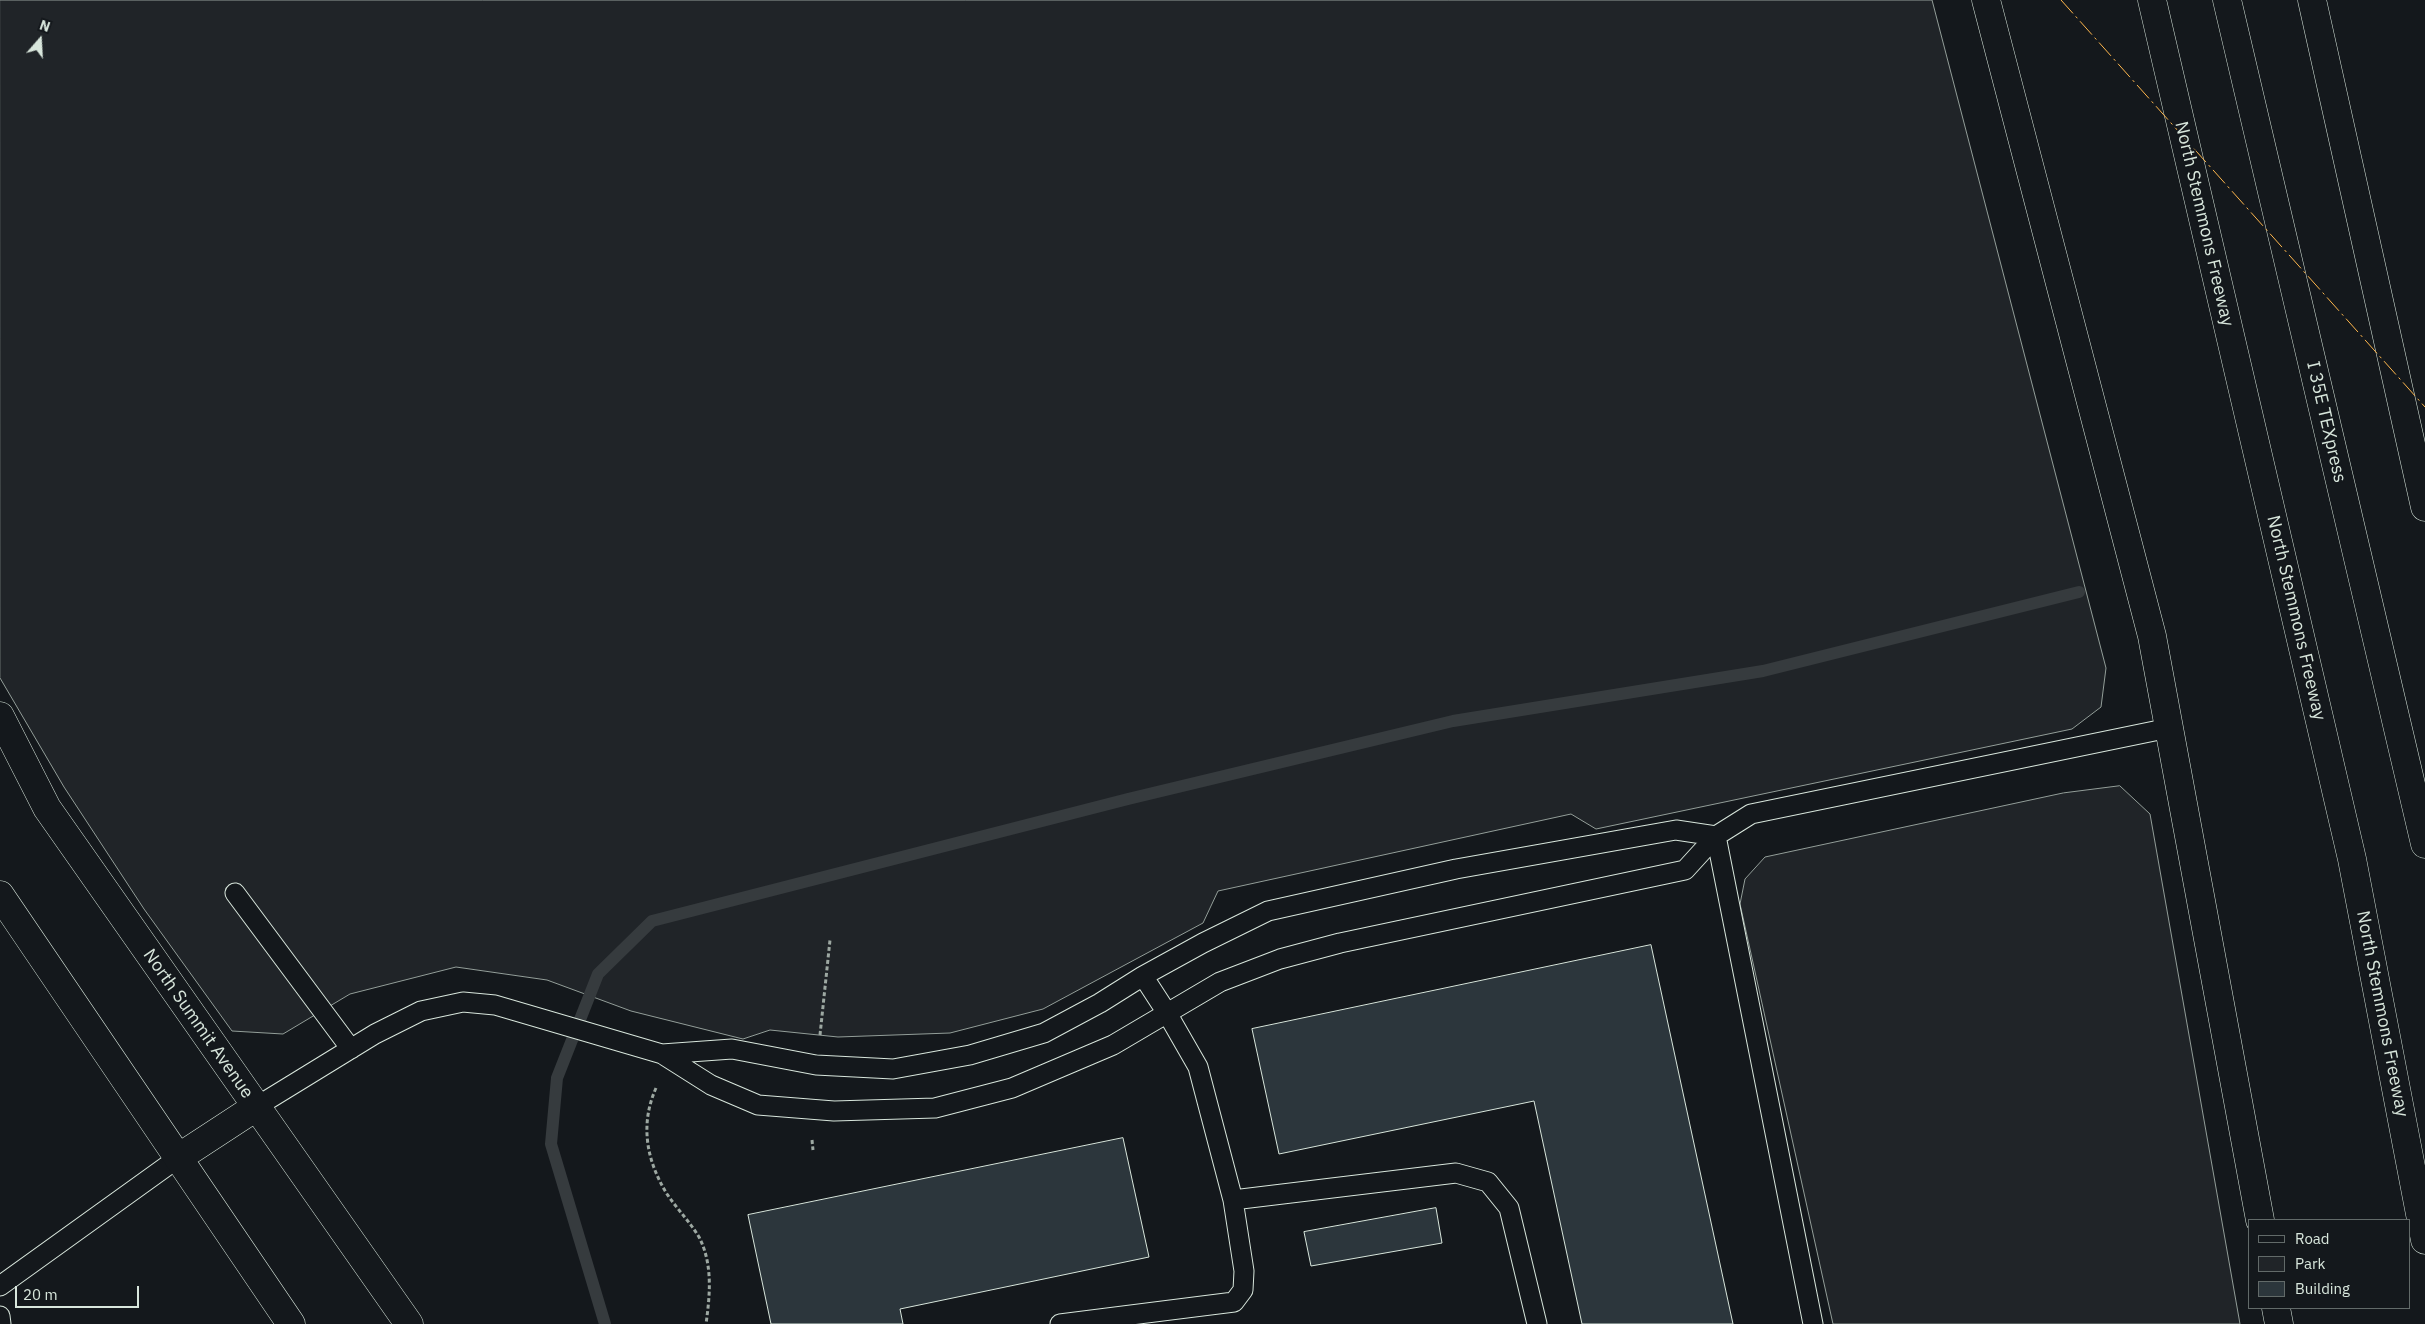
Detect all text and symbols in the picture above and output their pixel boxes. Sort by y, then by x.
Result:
north arrow [15,15,65,65]
text: N [37,16,53,36]
street label: North Stemmons Freeway [2170,119,2238,329]
street label: I 35E TEXpress [2302,359,2350,485]
street label: North Stemmons Freeway [2262,513,2330,723]
street label: North Stemmons Freeway [2351,909,2413,1119]
street label: North Summit Avenue [138,945,258,1103]
legend [2248,1219,2410,1309]
text: Road [2295,1229,2330,1248]
text: Park [2295,1254,2325,1273]
scale bar [18,1276,141,1308]
text: Building [2295,1279,2350,1298]
text: 20 m [23,1285,58,1304]

